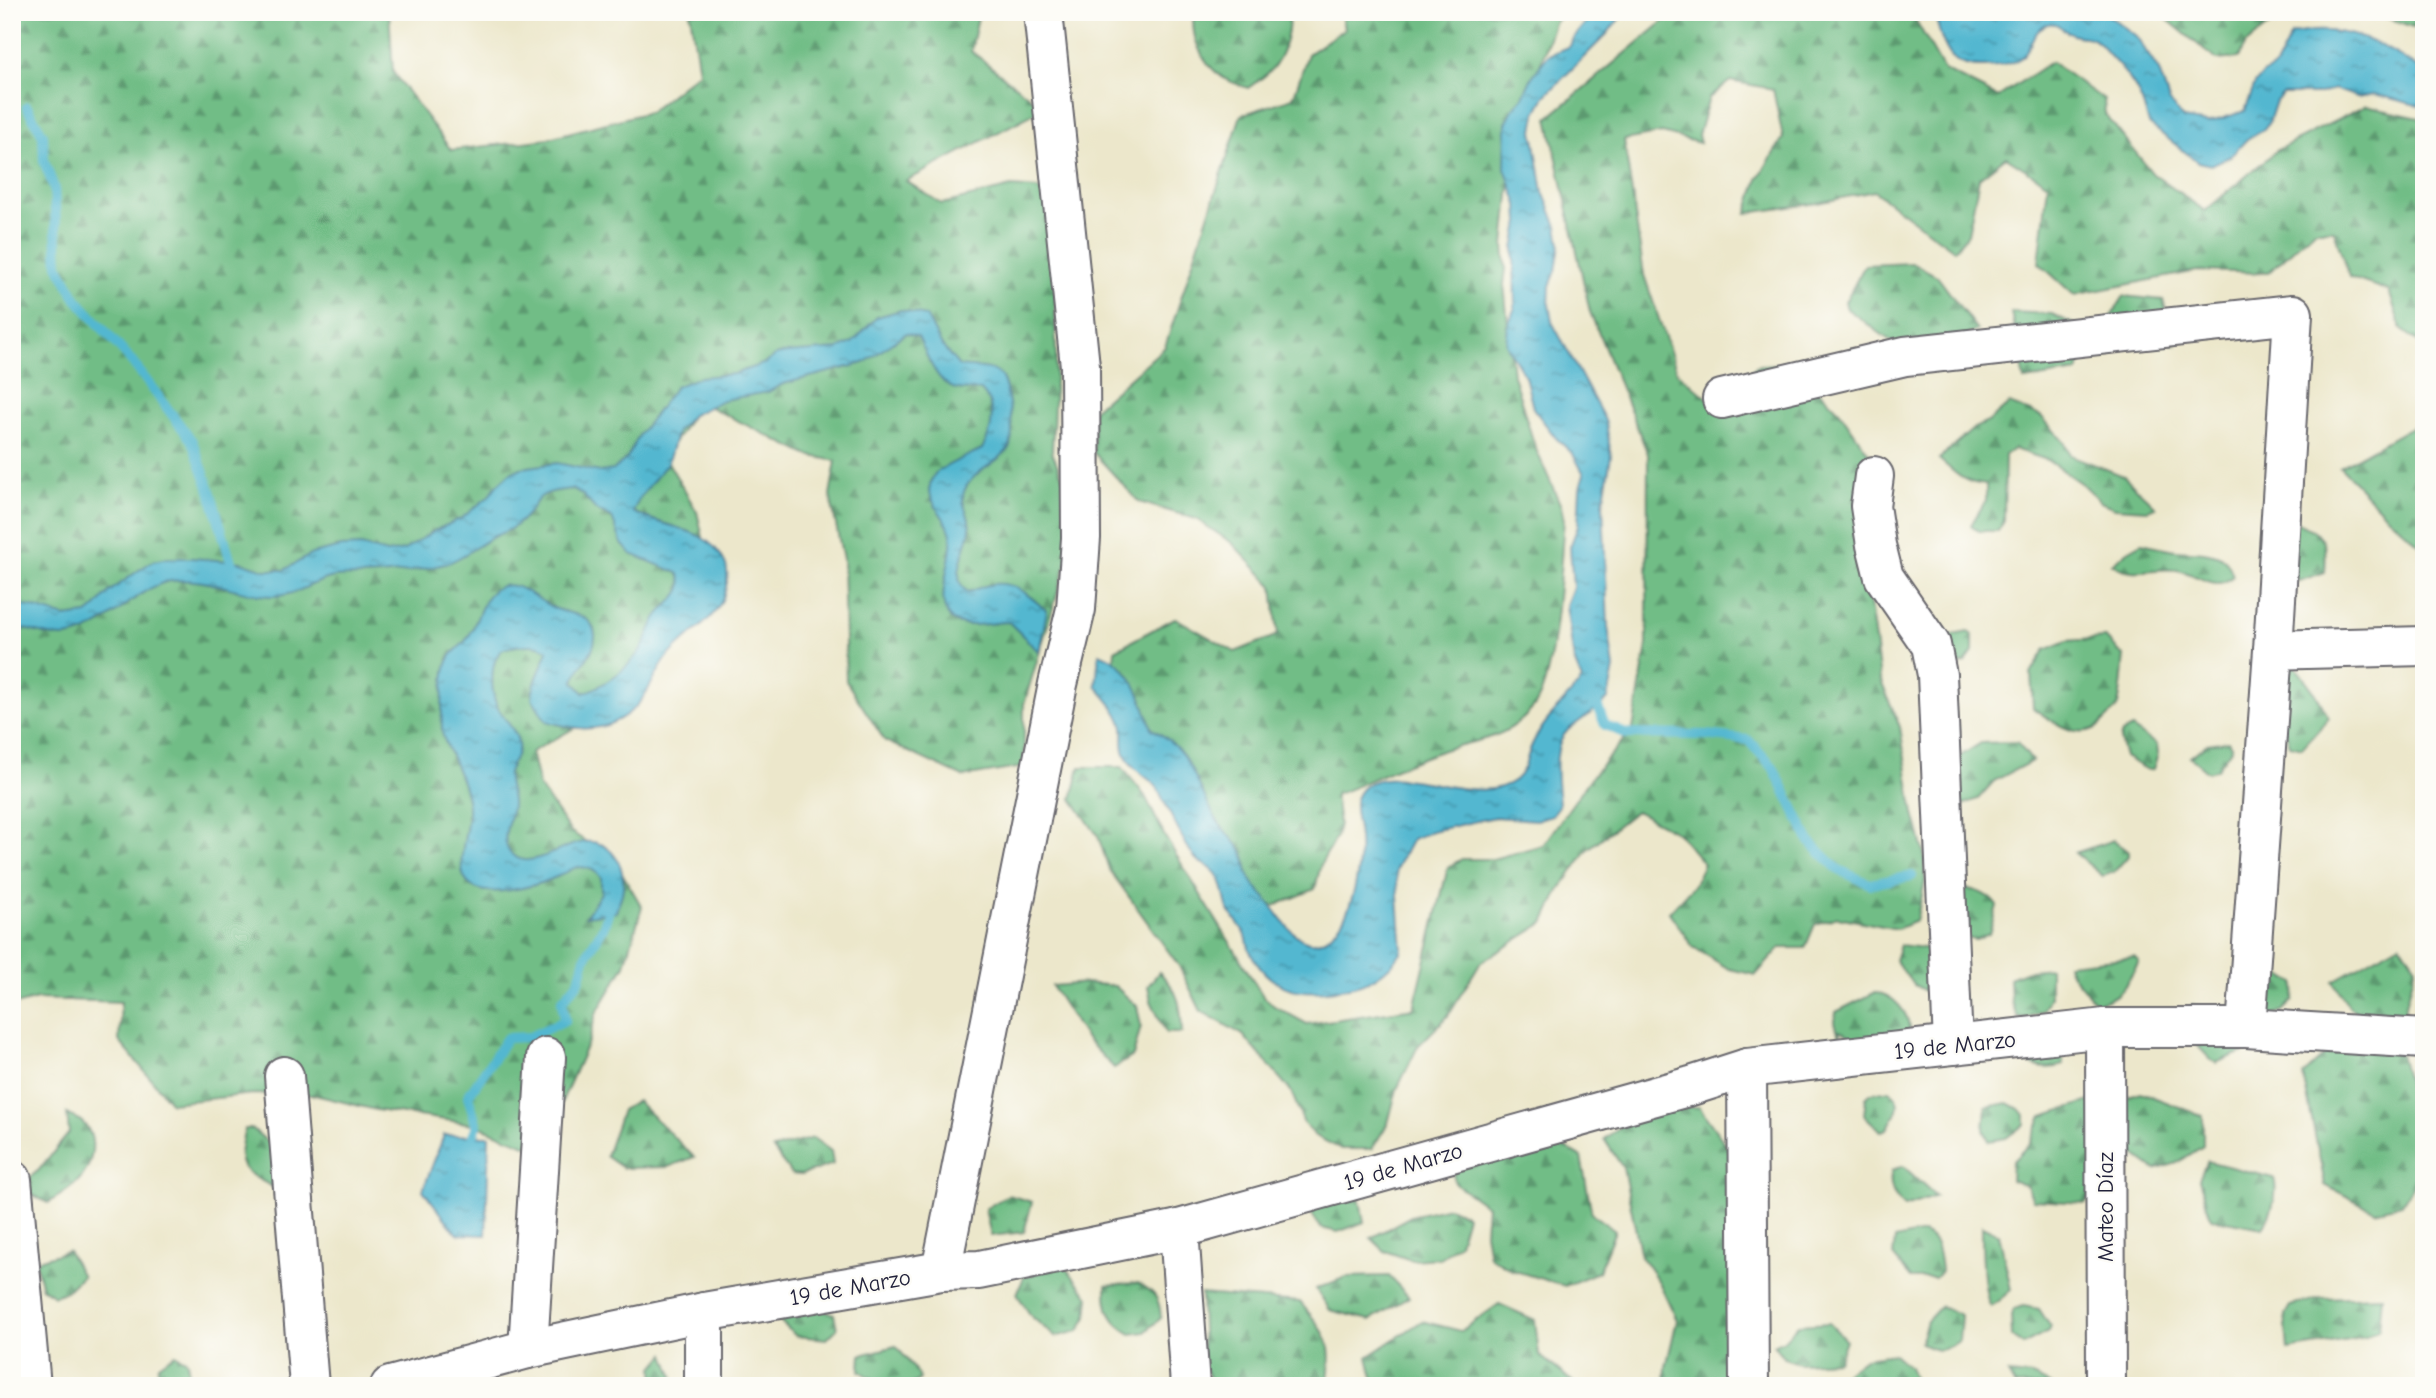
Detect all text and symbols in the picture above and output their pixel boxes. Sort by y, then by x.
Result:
street label: 19 de Marzo [1893,1026,2017,1065]
street label: 19 de Marzo [1341,1137,1466,1196]
street label: Mateo Díaz [2092,1152,2119,1262]
street label: 19 de Marzo [788,1264,913,1311]

